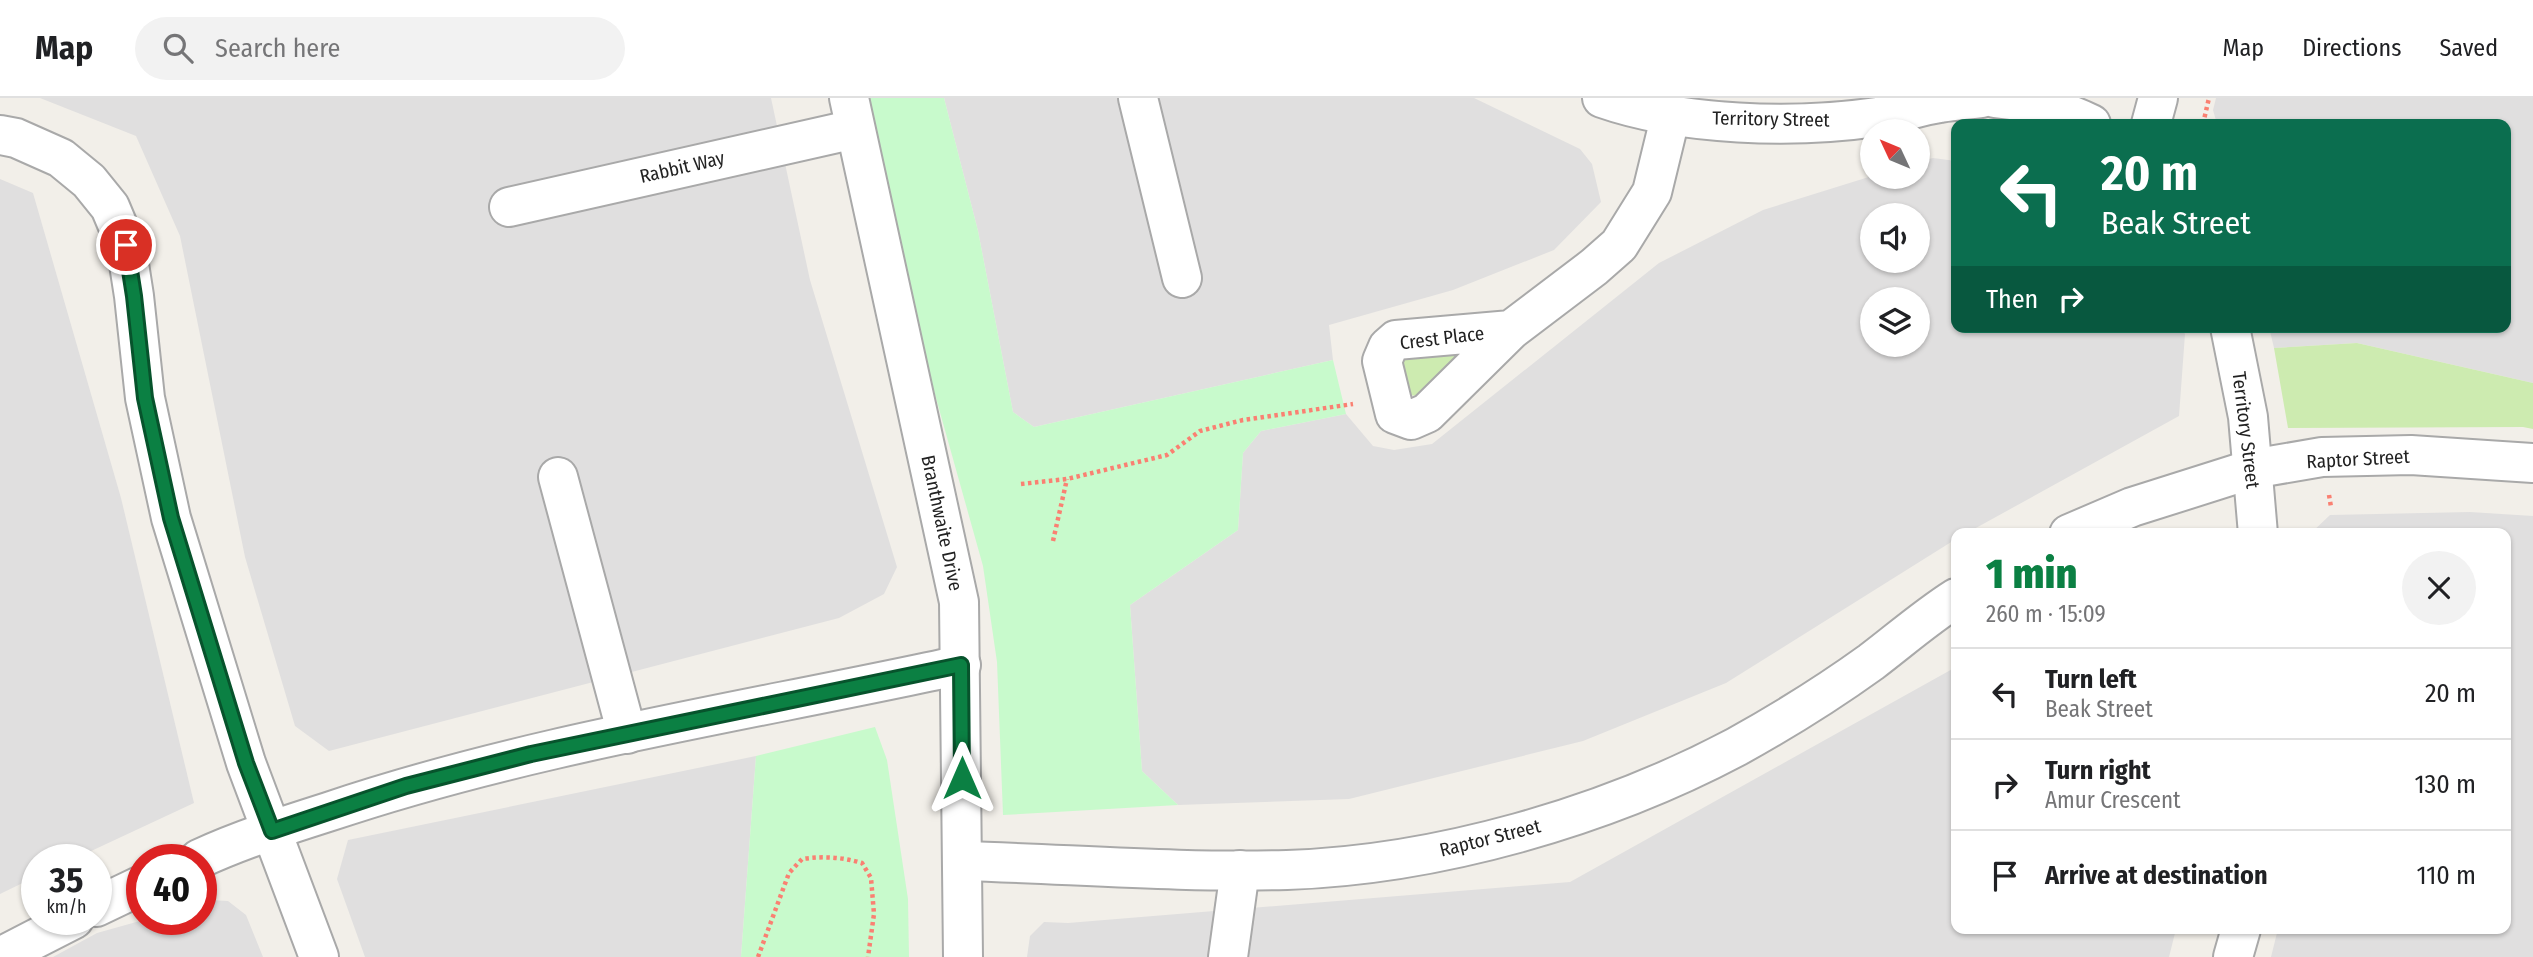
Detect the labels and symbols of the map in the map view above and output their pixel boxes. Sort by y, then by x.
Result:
street label: Territory Street [1712,106,1831,132]
north arrow [1860,119,1930,189]
street label: Rabbit Way [637,146,727,188]
pin [96,215,156,275]
street label: Crest Place [1399,321,1485,355]
street label: Territory Street [2227,370,2265,490]
street label: Raptor Street [2306,445,2411,473]
street label: Branthwaite Drive [916,453,968,593]
position arrow [925,741,999,815]
street label: Raptor Street [1437,814,1544,862]
speed limit sign: 40 [126,844,217,935]

